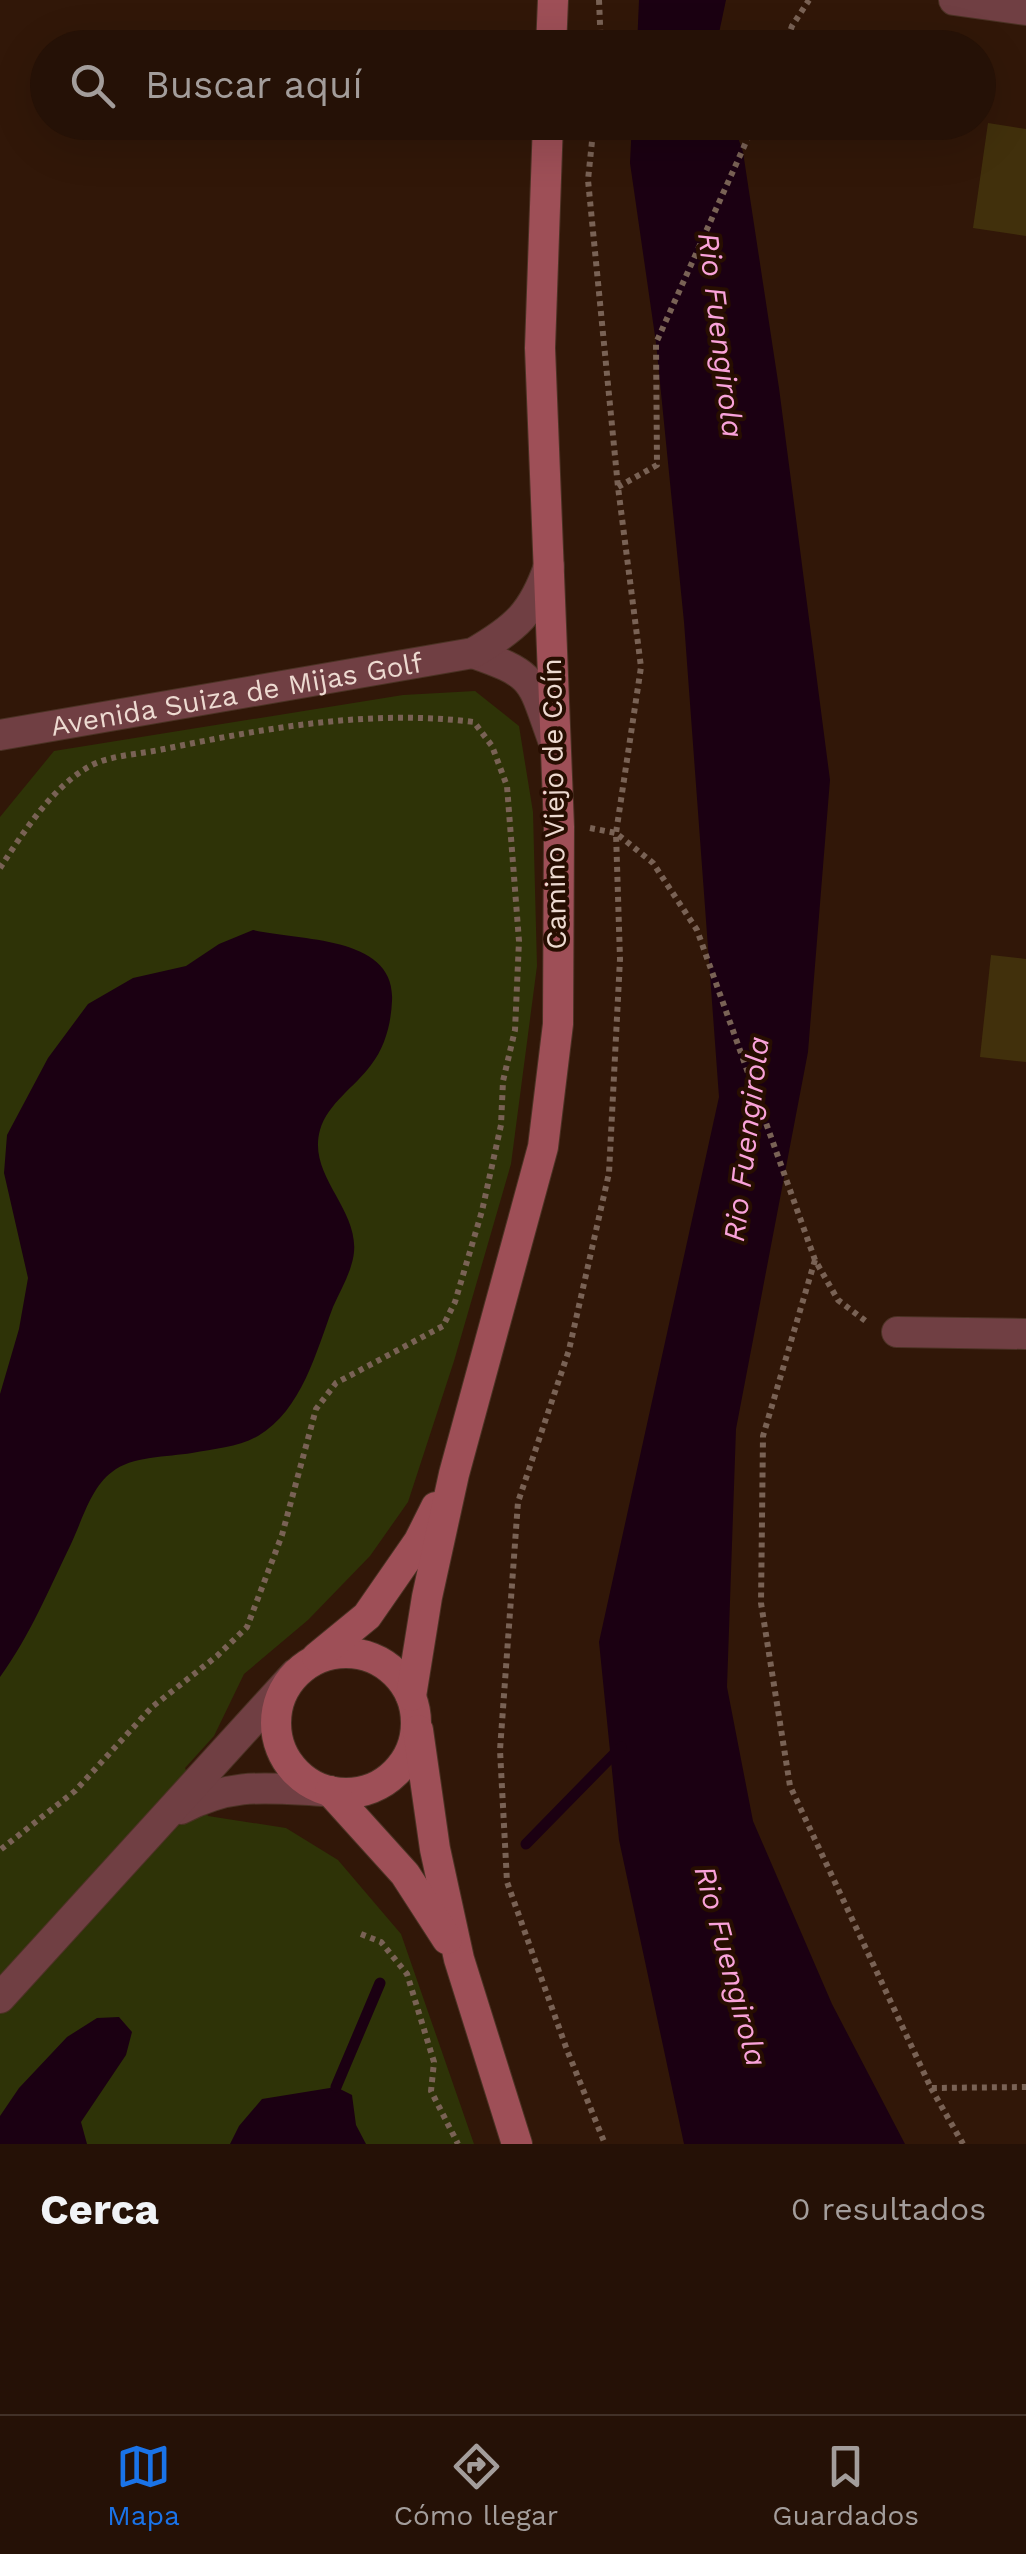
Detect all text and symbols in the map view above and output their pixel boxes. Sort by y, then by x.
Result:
search box [30,30,996,140]
icon: search [65,58,120,113]
text: Buscar aquí [145,63,363,107]
water label: Rio Fuengirola [691,230,751,440]
street label: Avenida Suiza de Mijas Golf [48,646,425,742]
street label: Camino Viejo de Coín [535,658,573,950]
water label: Rio Fuengirola [716,1034,776,1244]
water label: Rio Fuengirola [687,1862,775,2070]
text: Cerca [40,2185,159,2234]
text: 0 resultados [791,2190,986,2228]
tab: Mapa [107,2439,180,2532]
tab: Cómo llegar [394,2439,558,2532]
tab: Guardados [772,2439,919,2532]

